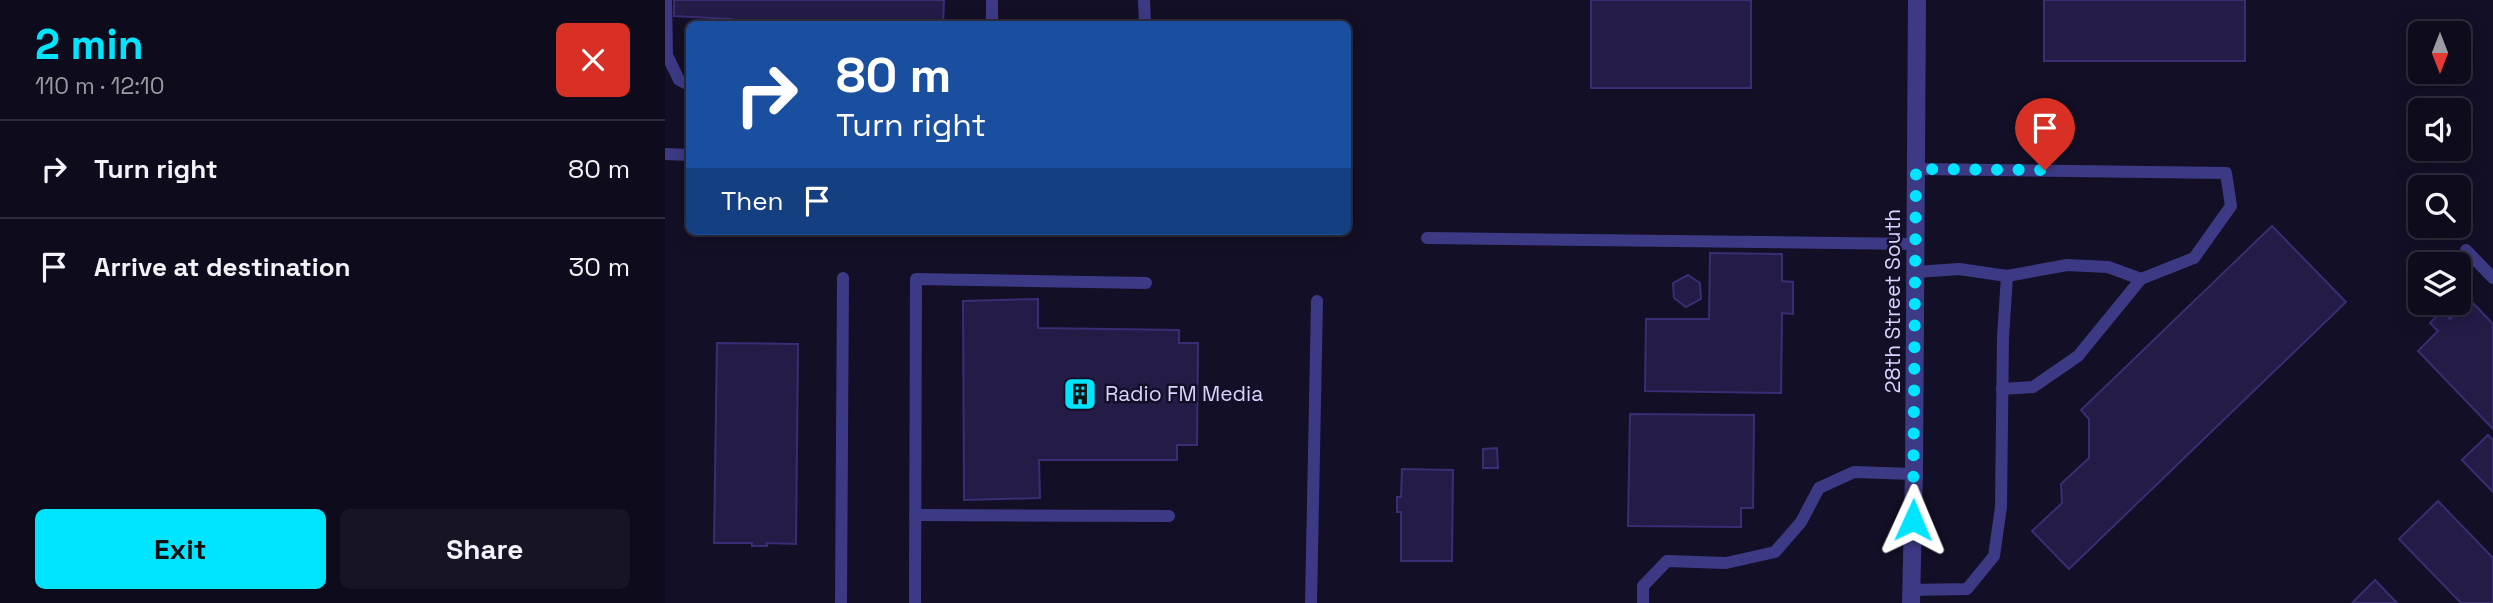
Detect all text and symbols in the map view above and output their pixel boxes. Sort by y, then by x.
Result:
text: 2 min [35,18,144,71]
north arrow [2408,21,2471,84]
map controls [2408,21,2471,315]
button: close [556,23,630,97]
text: 80 m [836,44,951,106]
icon: right [721,49,812,140]
text: 110 m · 12:10 [35,71,164,101]
pin [2015,98,2075,170]
button: sound [2408,98,2471,161]
text: Turn right [836,105,986,145]
icon: arrive [2026,109,2064,147]
icon: right [35,150,73,188]
text: Turn right [94,152,218,186]
text: 80 m [568,152,630,186]
button: search [2408,175,2471,238]
icon: arrive [798,182,836,220]
text: Then [721,184,784,218]
street label: 28th Street South [1879,209,1906,393]
icon: arrive [35,248,73,286]
text: Arrive at destination [94,250,351,284]
text: 30 m [569,250,630,284]
button: layers [2408,252,2471,315]
building icon: Radio FM Media [1061,375,1099,413]
place label: Radio FM Media [1105,380,1263,407]
position arrow [1876,483,1950,557]
button: Exit [35,509,326,589]
button: Share [340,509,630,589]

